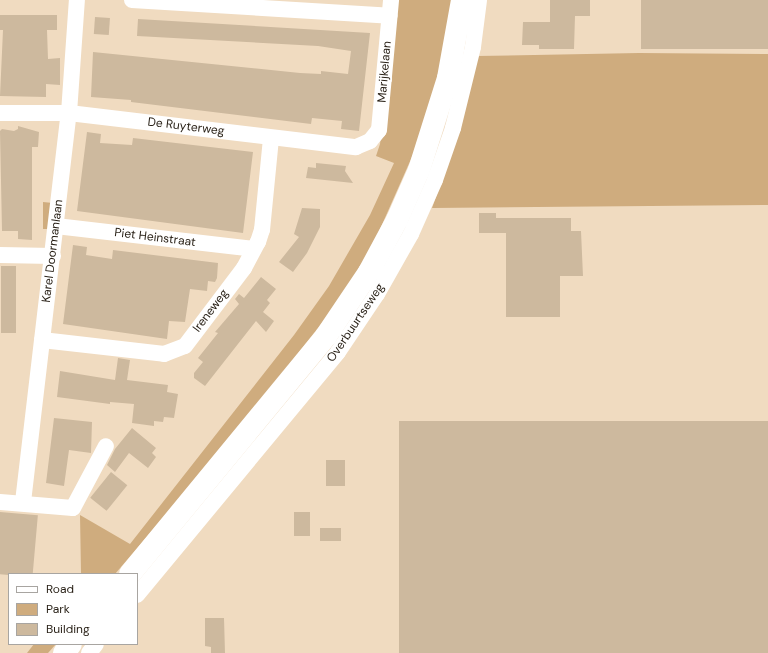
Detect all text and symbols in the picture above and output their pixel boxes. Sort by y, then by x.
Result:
street label: Marijkelaan [375,41,395,103]
street label: De Ruyterweg [147,115,225,139]
street label: Karel Doormanlaan [40,199,66,303]
street label: Piet Heinstraat [114,226,196,250]
street label: Overbuurtseweg [324,281,388,365]
street label: Ireneweg [190,287,232,335]
legend [8,573,138,645]
text: Road [46,581,74,597]
text: Park [46,601,70,617]
text: Building [46,621,90,637]

